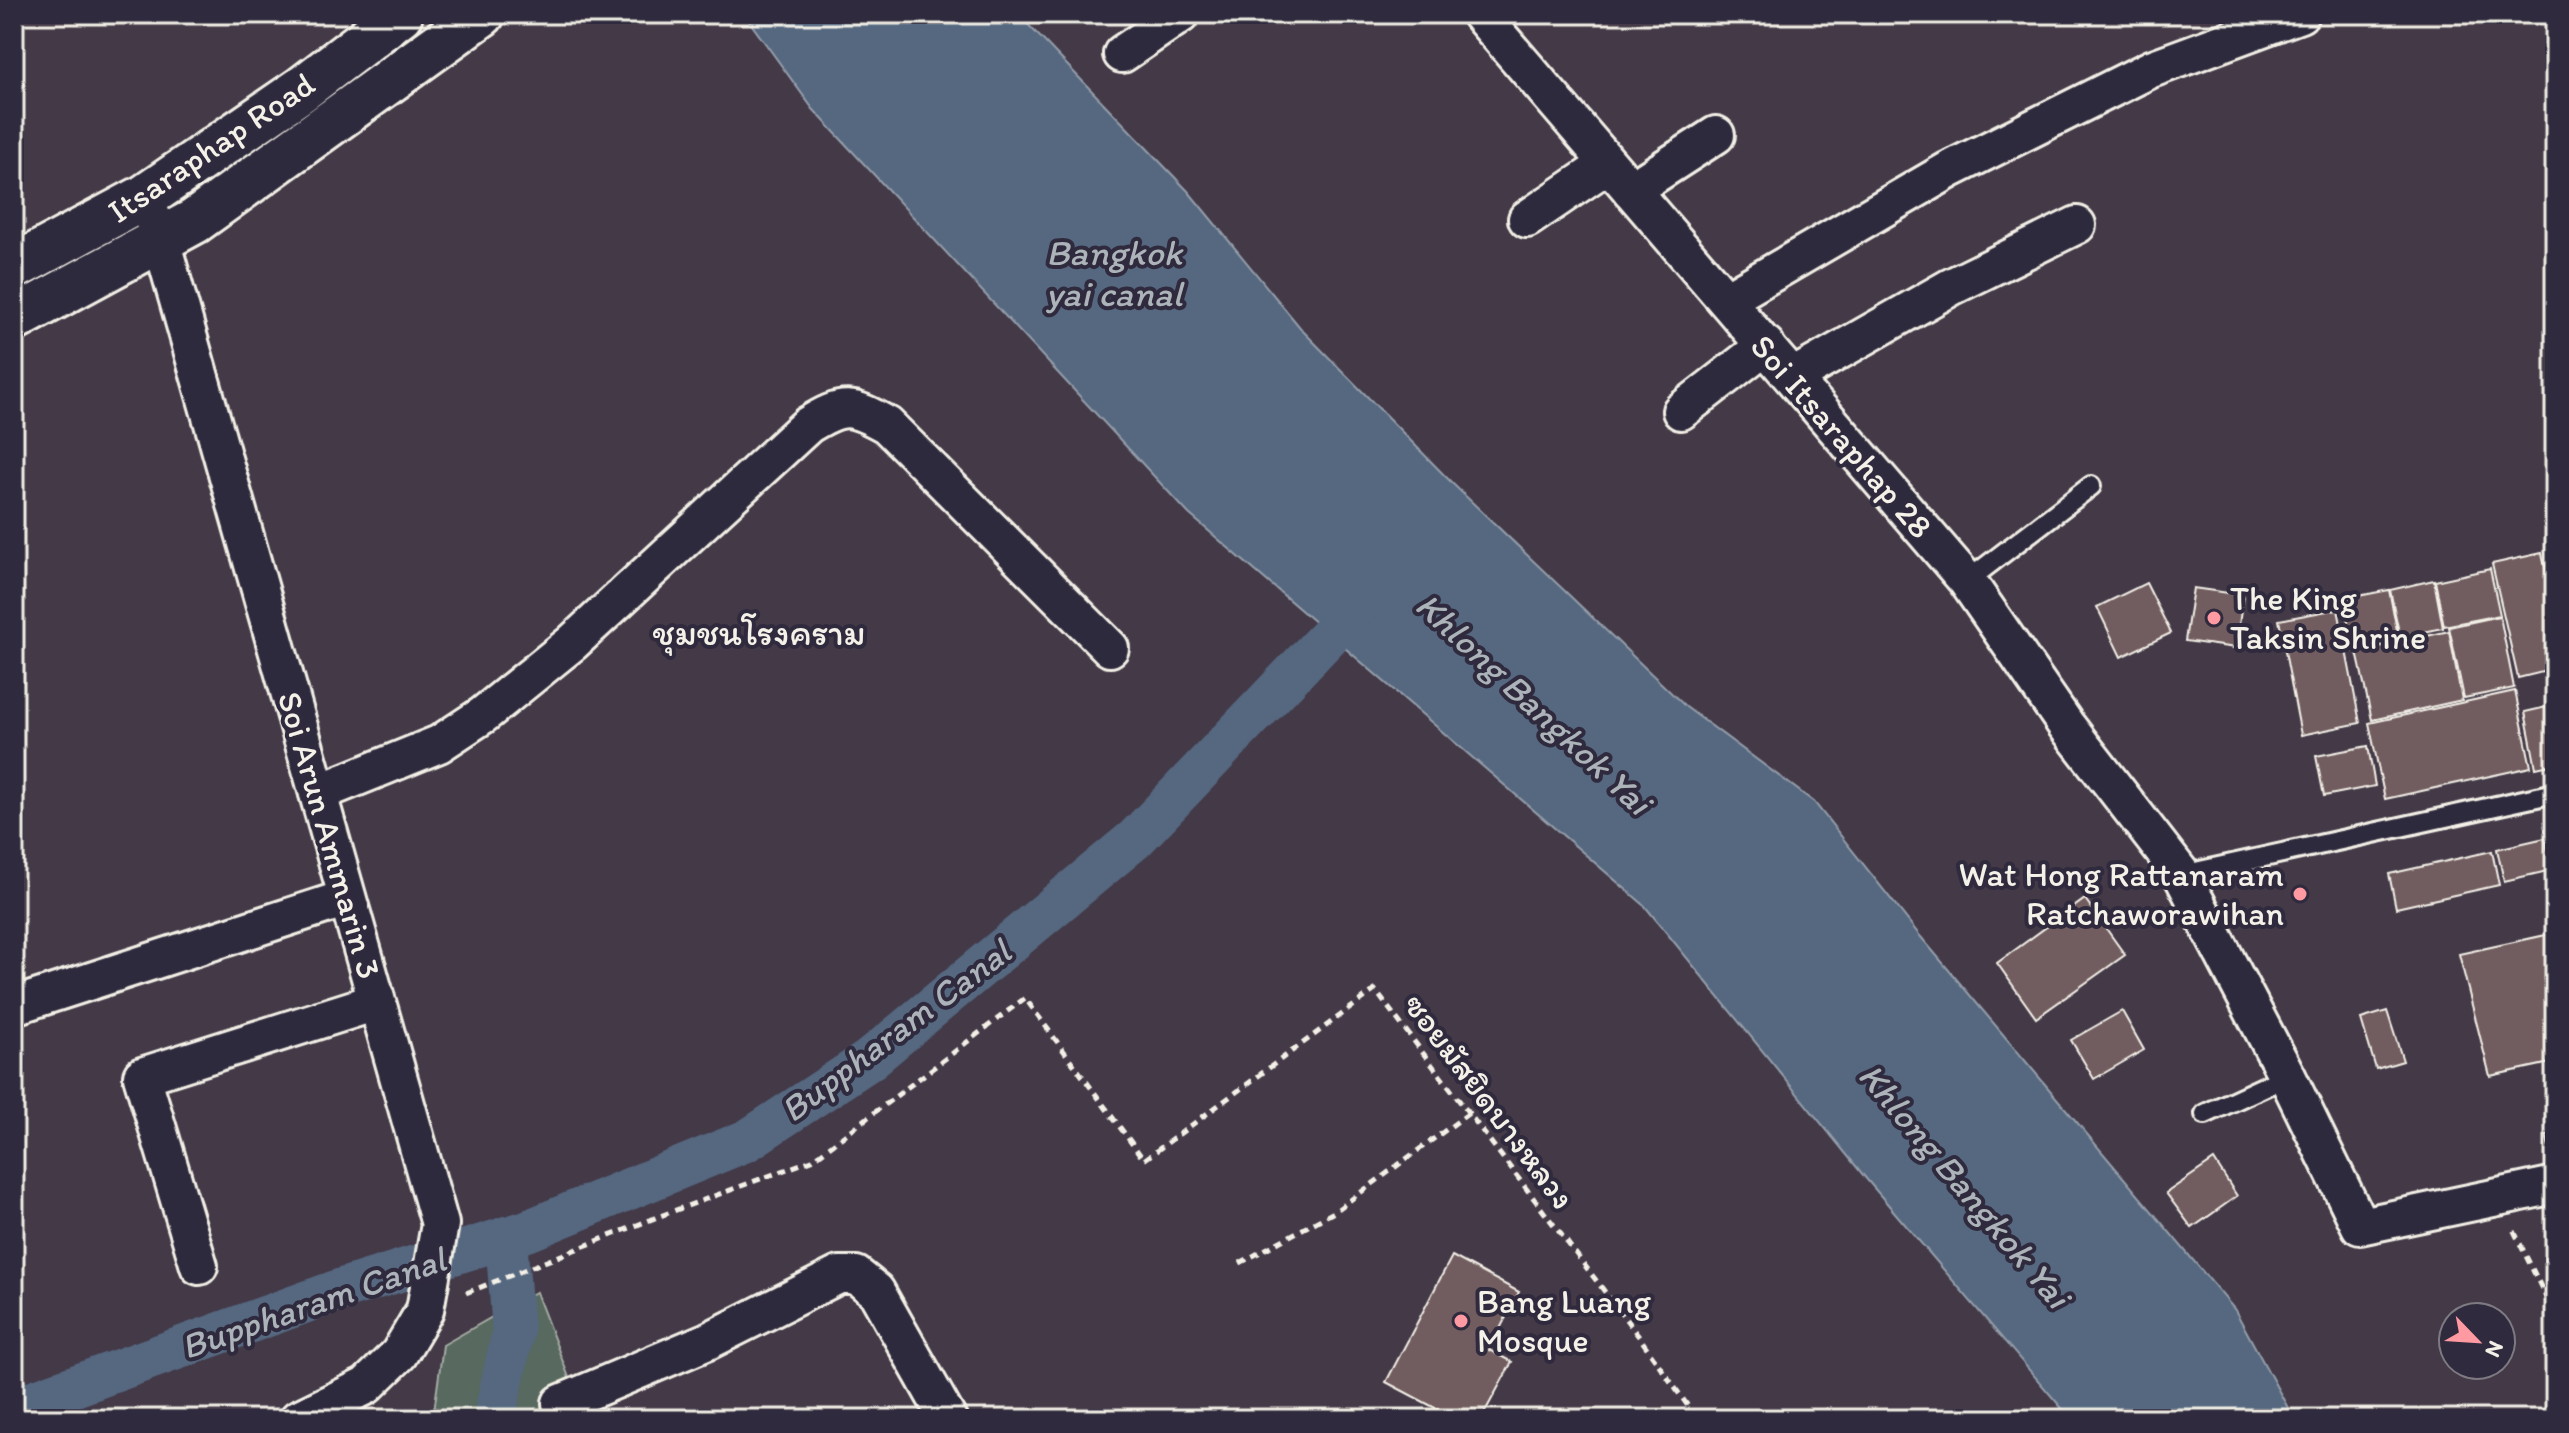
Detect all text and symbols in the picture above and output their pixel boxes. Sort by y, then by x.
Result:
street label: Itsaraphap Road [100,63,323,232]
water label: Bangkok yai canal [1045,231,1185,315]
street label: Soi Itsaraphap 28 [1742,326,1941,547]
place label: The King Taksin Shrine [2230,578,2426,658]
water label: Khlong Bangkok Yai [1407,583,1663,826]
marker: The King Taksin Shrine [2205,609,2223,627]
district label: ชุมชนโรงคราม [652,611,866,656]
street label: Soi Arun Ammarin 3 [269,687,390,983]
place label: Wat Hong Rattanaram Ratchaworawihan [1959,854,2284,934]
marker: Wat Hong Rattanaram Ratchaworawihan [2291,885,2309,903]
water label: Buppharam Canal [772,928,1021,1131]
street label: ซอยมัสยิดบางหลวง [1395,985,1584,1217]
water label: Khlong Bangkok Yai [1850,1054,2082,1319]
water label: Buppharam Canal [175,1236,454,1368]
place label: Bang Luang Mosque [1477,1281,1651,1361]
north arrow [2437,1301,2517,1381]
marker: Bang Luang Mosque [1452,1312,1470,1330]
text: N [2479,1337,2510,1362]

